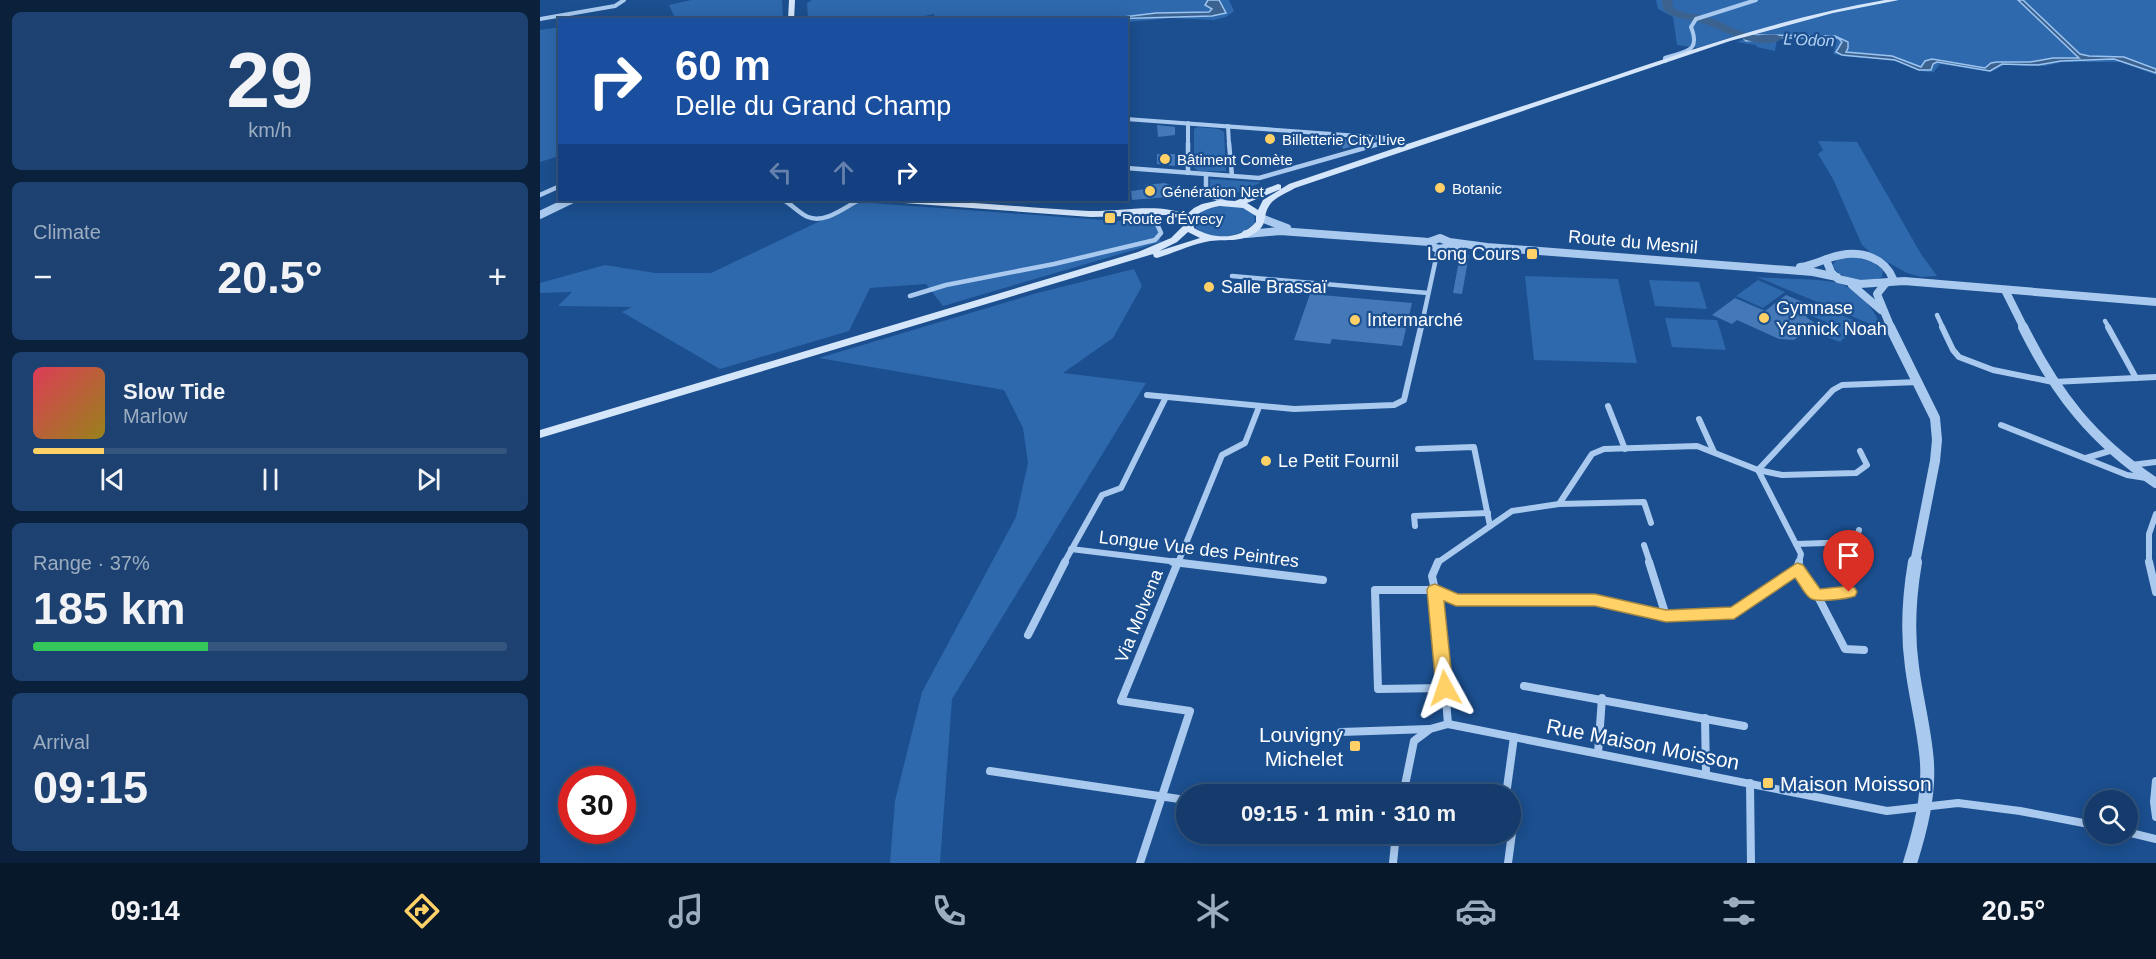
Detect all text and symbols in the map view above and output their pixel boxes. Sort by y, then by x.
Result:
water label: L'Odon [1783,31,1835,49]
text: 29 [227,36,313,124]
icon: right [576,42,654,120]
text: 60 m [675,42,771,89]
text: Delle du Grand Champ [675,91,951,121]
text: km/h [248,119,292,141]
place label: Billetterie City Live [1282,131,1405,148]
marker: Billetterie City Live [1263,132,1277,146]
place label: Bâtiment Comète [1177,151,1293,168]
marker: Bâtiment Comète [1158,152,1172,166]
icon: left [764,156,797,189]
icon: ahead [827,156,860,189]
icon: right [890,156,923,189]
place label: Botanic [1452,180,1503,197]
marker: Botanic [1433,181,1447,195]
place label: Génération Net [1162,183,1265,200]
marker: Génération Net [1143,184,1157,198]
place label: Route d'Évrecy [1122,210,1224,227]
marker: Route d'Évrecy [1103,211,1117,225]
text: Climate [33,221,101,243]
street label: Route du Mesnil [1567,226,1699,258]
place label: Long Cours [1427,244,1520,264]
marker: Long Cours [1525,247,1539,261]
text: 20.5° [217,252,323,303]
text: − [33,258,52,295]
text: + [488,258,507,295]
place label: Salle Brassaï [1221,277,1327,297]
marker: Salle Brassaï [1202,280,1216,294]
place label: Gymnase Yannick Noah [1776,298,1887,339]
place label: Intermarché [1367,310,1463,330]
marker: Gymnase Yannick Noah [1757,311,1771,325]
marker: Intermarché [1348,313,1362,327]
text: Slow Tide [123,379,225,404]
text: Marlow [123,405,187,427]
place label: Le Petit Fournil [1278,451,1399,471]
marker: Le Petit Fournil [1259,454,1273,468]
icon: previous [96,463,129,496]
icon: pause [254,463,287,496]
icon: next [412,463,445,496]
street label: Longue Vue des Peintres [1098,527,1300,571]
pin [1823,530,1874,592]
icon: arrive [1832,539,1865,572]
text: Range · 37% [33,552,150,574]
street label: Via Molvena [1111,566,1167,666]
text: 185 km [33,583,186,634]
position arrow [1413,656,1477,720]
street label: Rue Maison Moisson [1545,714,1741,774]
place label: Louvigny Michelet [1259,723,1343,770]
text: Arrival [33,731,90,753]
marker: Louvigny Michelet [1348,739,1362,753]
text: 09:15 [33,762,148,813]
speed limit sign: 30 [558,766,636,844]
place label: Maison Moisson [1780,772,1932,795]
marker: Maison Moisson [1761,776,1775,790]
map controls [2084,790,2138,844]
button: search [2084,790,2138,844]
text: 09:15 · 1 min · 310 m [1241,801,1456,826]
icon: directions [401,890,443,932]
icon: music [665,890,707,932]
icon: phone [928,890,970,932]
icon: climate [1192,890,1234,932]
icon: car [1455,890,1497,932]
icon: filters [1718,890,1760,932]
text: 09:14 [111,896,180,926]
text: 20.5° [1982,896,2045,926]

